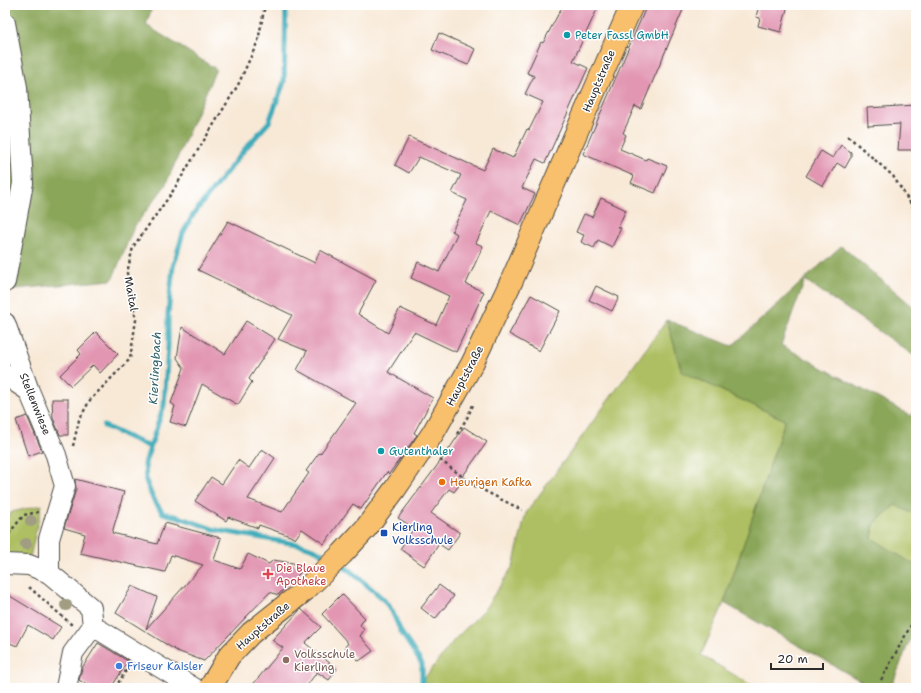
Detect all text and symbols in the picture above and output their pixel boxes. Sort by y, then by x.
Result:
place label: Peter Fassl GmbH [575,28,669,43]
marker: Peter Fassl GmbH [562,30,572,40]
street label: Hauptstraße [579,47,619,115]
street label: Maital [121,275,142,313]
water label: Kierlingbach [145,331,165,405]
street label: Hauptstraße [443,343,487,409]
street label: Stellenwiese [16,371,54,437]
place label: Gutenthaler [389,444,453,459]
marker: Gutenthaler [376,446,386,456]
place label: Heurigen Kafka [450,475,532,490]
marker: Heurigen Kafka [437,477,447,487]
place label: Kierling Volksschule [392,520,453,548]
marker: Kierling Volksschule [379,528,389,538]
place label: Die Blaue Apotheke [276,561,326,589]
marker: Die Blaue Apotheke [263,569,273,579]
street label: Hauptstraße [233,599,293,653]
scale bar [771,645,823,671]
place label: Volksschule Kierling [294,647,355,675]
text: 20 m [777,651,808,667]
marker: Volksschule Kierling [281,655,291,665]
place label: Friseur Kaisler [127,659,203,674]
marker: Friseur Kaisler [114,661,124,671]

